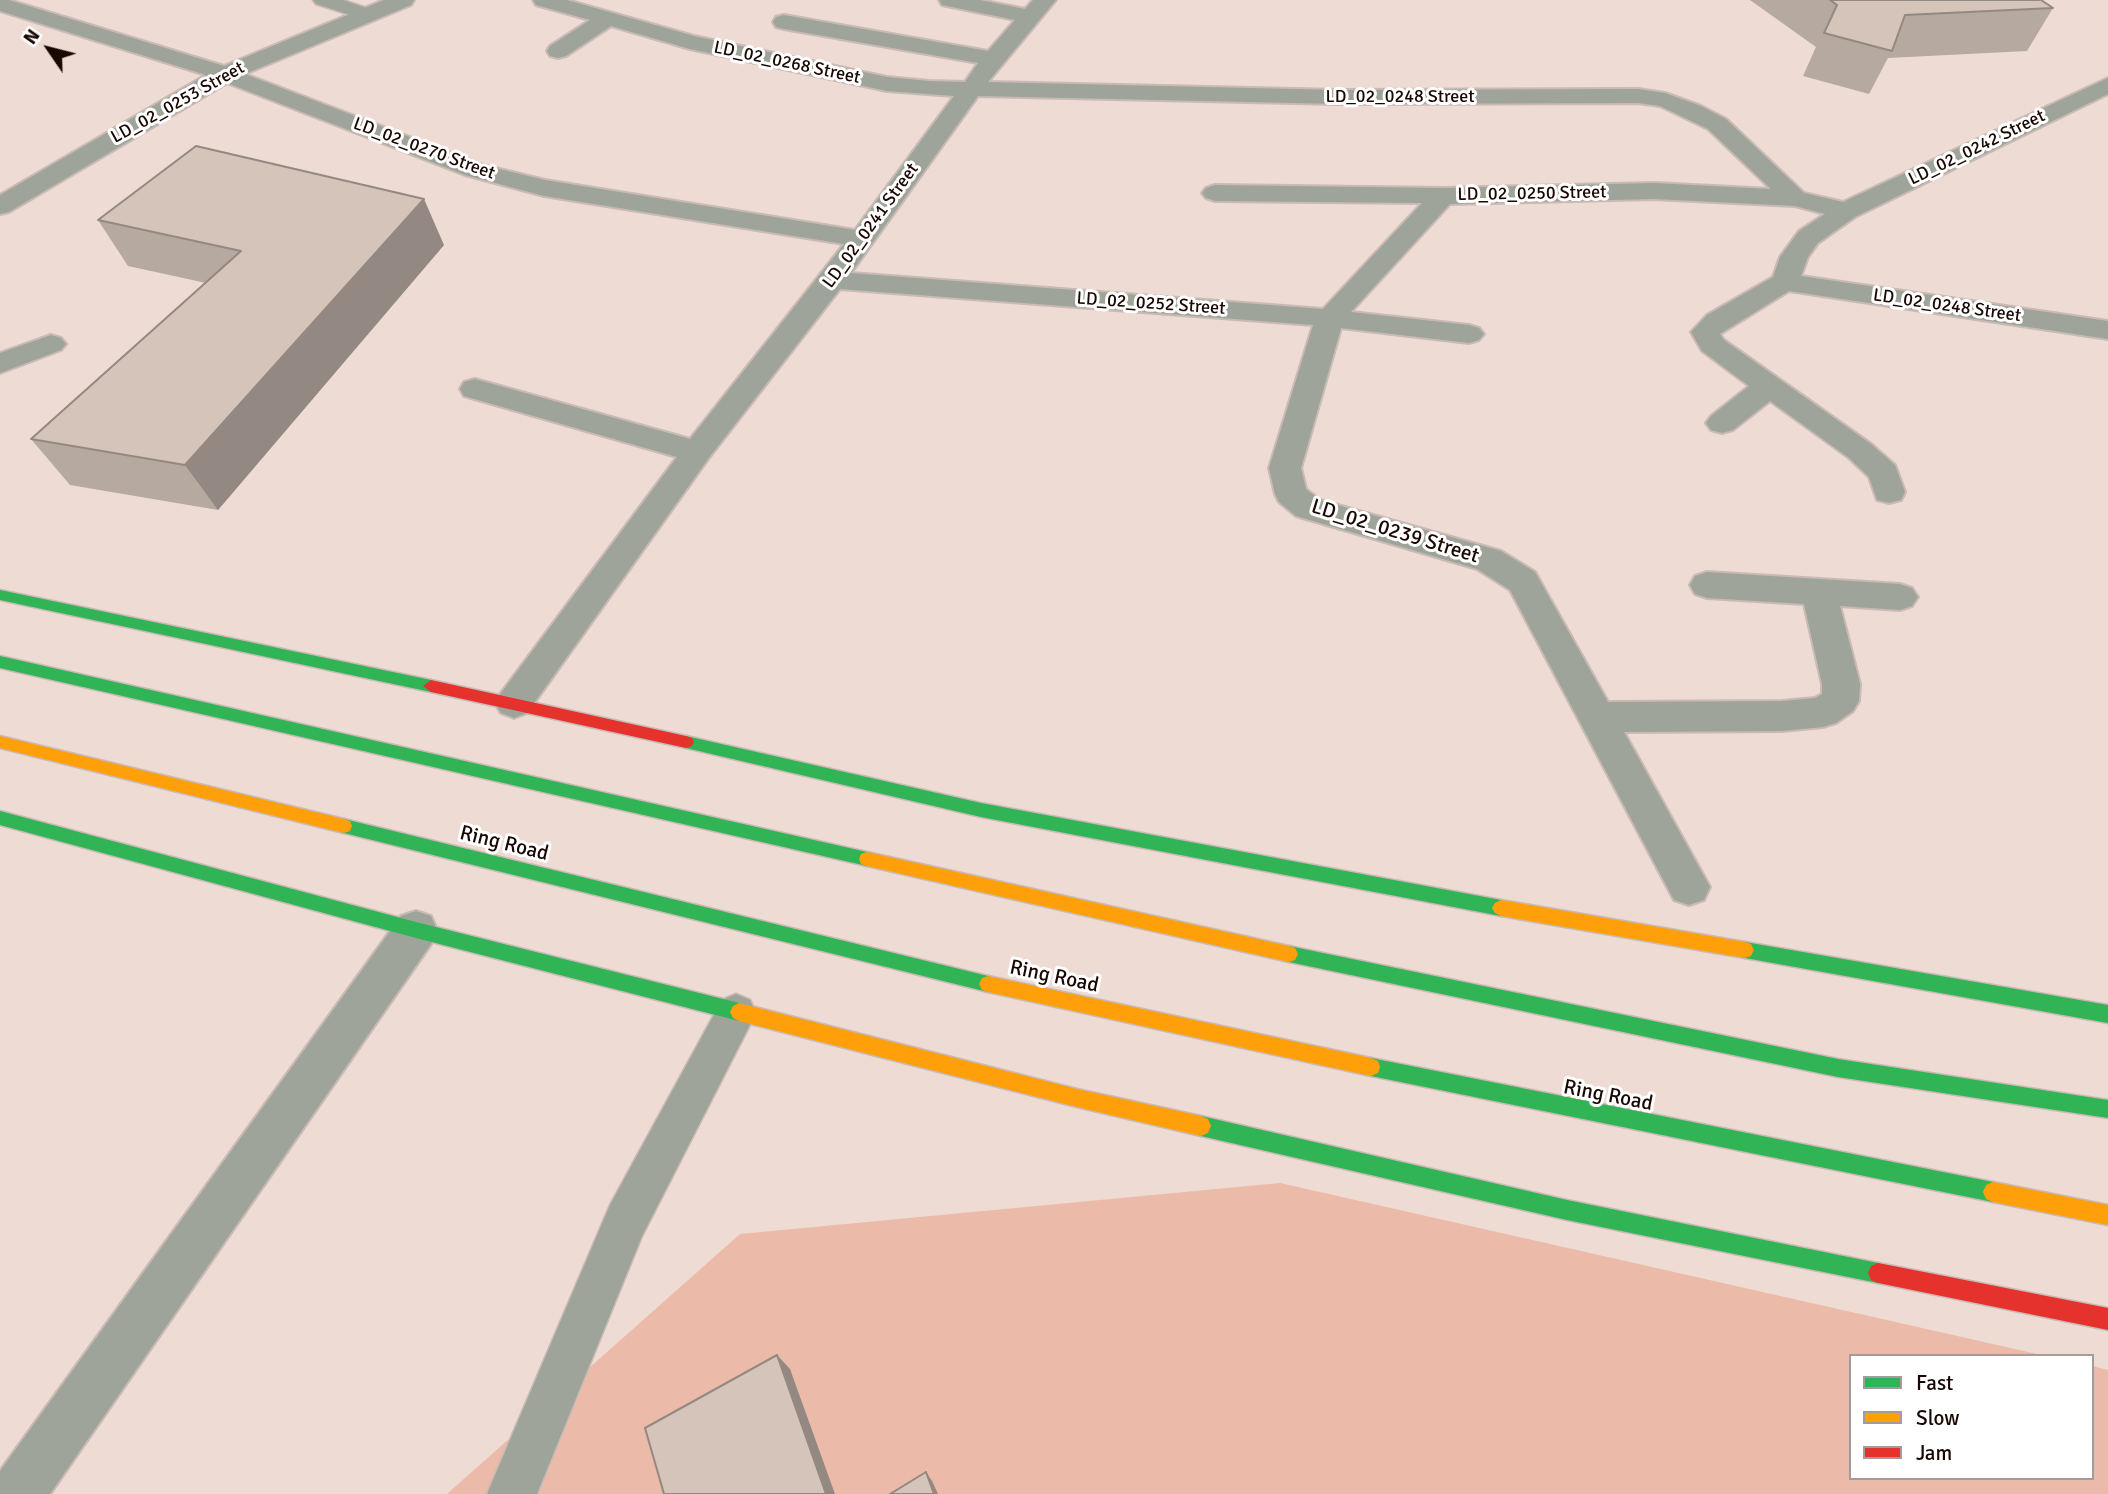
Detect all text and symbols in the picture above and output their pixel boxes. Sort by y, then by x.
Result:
north arrow [14,14,84,84]
text: N [18,25,45,49]
street label: LD_02_0268 Street [712,37,862,89]
street label: LD_02_0253 Street [108,57,248,149]
street label: LD_02_0248 Street [1325,86,1475,108]
street label: LD_02_0242 Street [1905,106,2049,190]
street label: LD_02_0270 Street [350,113,498,185]
street label: LD_02_0241 Street [818,159,924,293]
street label: LD_02_0250 Street [1457,182,1607,206]
street label: LD_02_0248 Street [1872,285,2022,327]
street label: LD_02_0252 Street [1076,288,1226,320]
street label: LD_02_0239 Street [1308,495,1482,569]
street label: Ring Road [457,821,551,867]
street label: Ring Road [1007,955,1101,999]
street label: Ring Road [1561,1075,1655,1117]
legend [1849,1354,2094,1480]
text: Fast [1916,1370,1953,1396]
text: Slow [1916,1405,1960,1431]
text: Jam [1916,1440,1952,1466]

